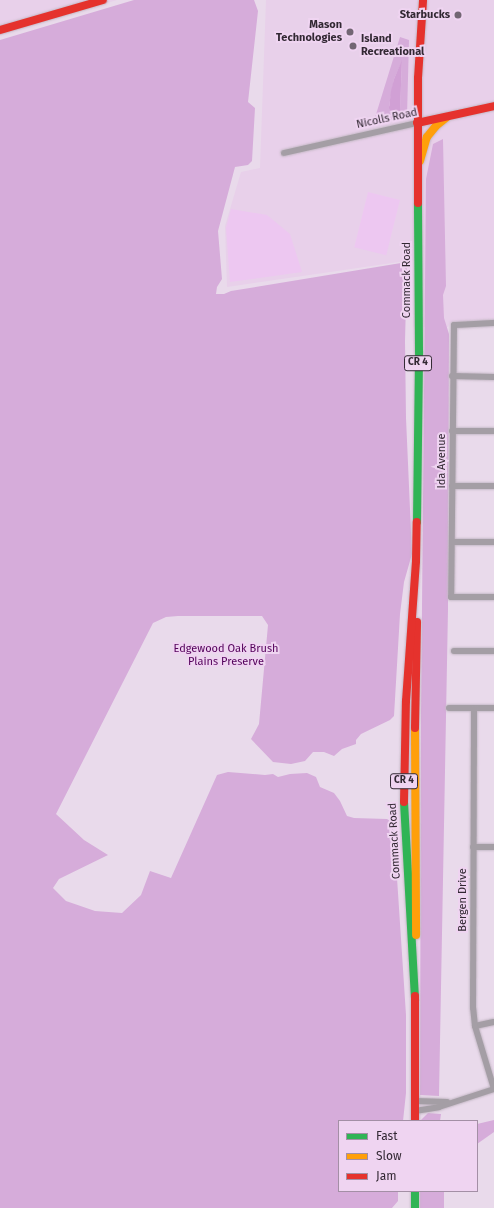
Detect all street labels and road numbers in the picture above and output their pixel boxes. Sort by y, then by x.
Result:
street label: Nicolls Road [355,106,419,132]
street label: Commack Road [400,242,414,318]
road number: CR 4 [404,355,432,371]
street label: Ida Avenue [435,433,449,489]
road number: CR 4 [390,773,418,789]
street label: Commack Road [386,803,404,879]
street label: Bergen Drive [456,868,470,932]

